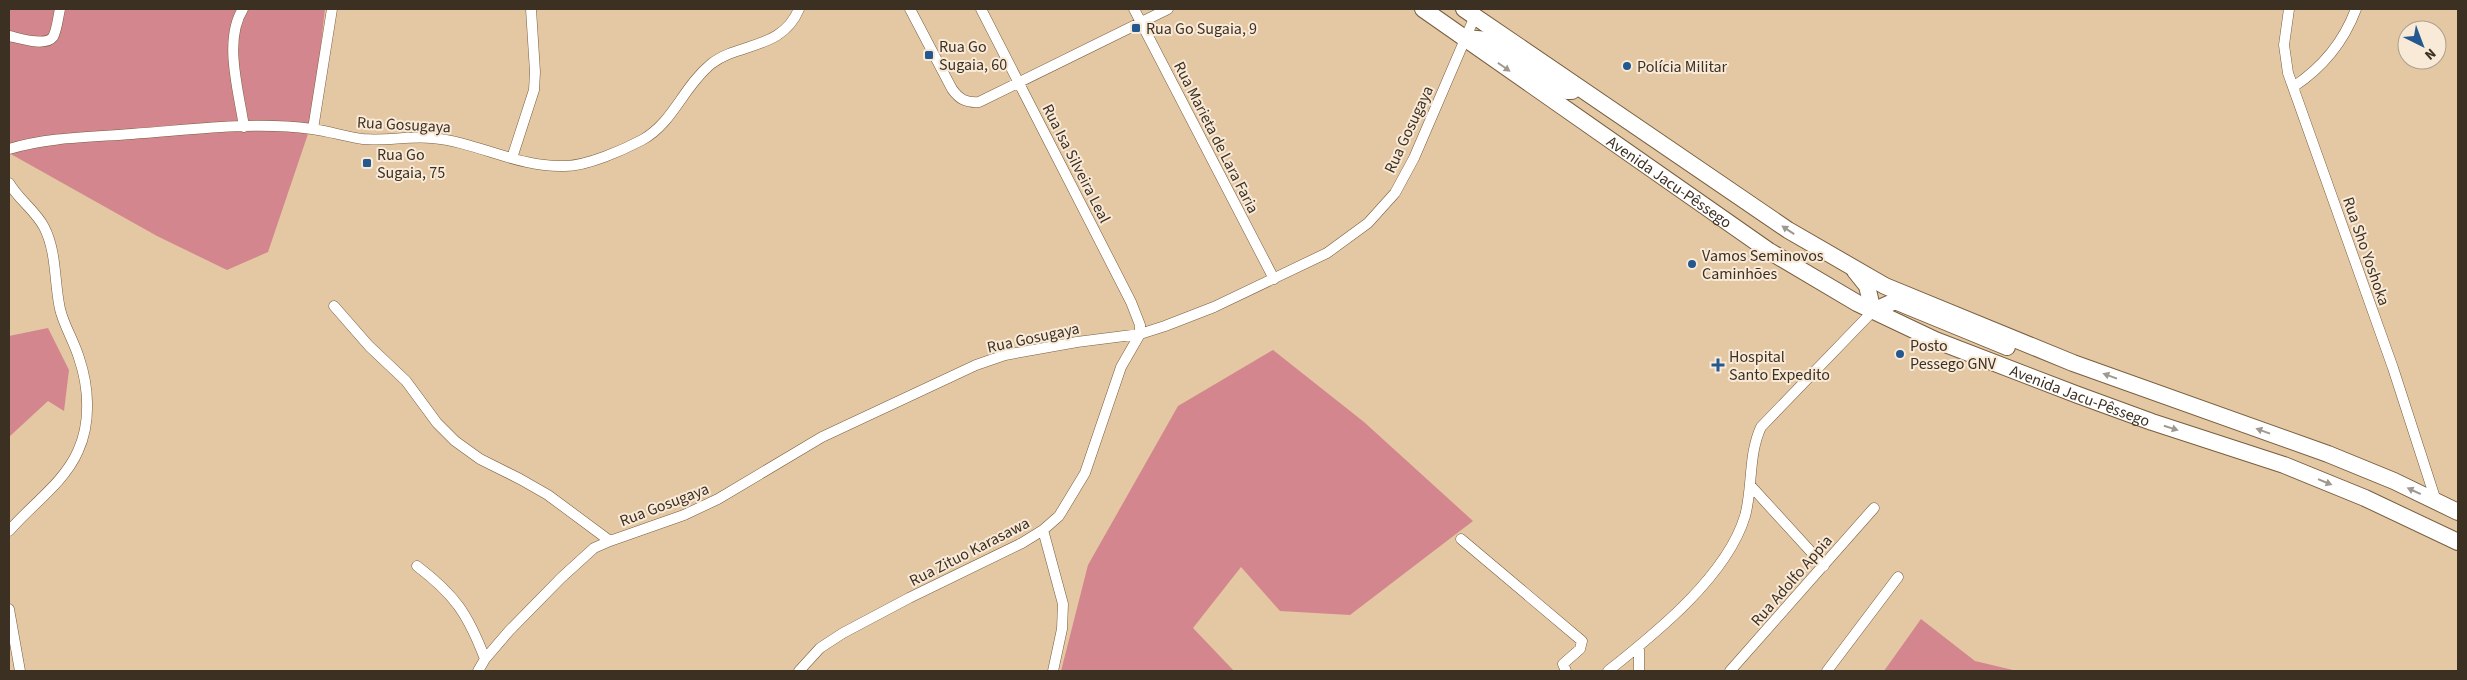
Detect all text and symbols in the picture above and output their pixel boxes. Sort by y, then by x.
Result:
place label: Rua Go Sugaia, 9 [1146,18,1257,40]
north arrow [2397,20,2447,70]
marker: Rua Go Sugaia, 9 [1130,22,1142,34]
place label: Rua Go Sugaia, 60 [939,36,1007,76]
text: N [2420,43,2440,64]
marker: Rua Go Sugaia, 60 [923,49,935,61]
place label: Polícia Militar [1637,56,1728,78]
street label: Rua Marieta de Lara Faria [1168,58,1264,217]
marker: Polícia Militar [1621,60,1633,72]
one-way arrow [1497,62,1511,72]
street label: Rua Gosugaya [1379,82,1439,177]
street label: Rua Isa Silveira Leal [1037,100,1116,227]
street label: Rua Gosugaya [356,112,451,138]
street label: Avenida Jacu-Pêssego [1602,131,1736,234]
place label: Rua Go Sugaia, 75 [377,144,445,184]
marker: Rua Go Sugaia, 75 [361,157,373,169]
street label: Rua Sho Yoshoka [2337,194,2395,309]
one-way arrow [1781,225,1795,234]
place label: Vamos Seminovos Caminhões [1702,245,1824,285]
marker: Vamos Seminovos Caminhões [1686,258,1698,270]
street label: Rua Gosugaya [985,317,1082,359]
place label: Posto Pessego GNV [1910,335,1997,375]
place label: Hospital Santo Expedito [1729,346,1830,386]
marker: Posto Pessego GNV [1894,348,1906,360]
marker: Hospital Santo Expedito [1711,358,1725,372]
street label: Avenida Jacu-Pêssego [2007,360,2153,432]
one-way arrow [2102,372,2117,380]
one-way arrow [2164,425,2179,433]
one-way arrow [2255,427,2270,435]
street label: Rua Gosugaya [617,478,712,532]
one-way arrow [2318,478,2332,486]
one-way arrow [2407,487,2421,495]
street label: Rua Zituo Karasawa [905,512,1033,592]
street label: Rua Adolfo Appia [1746,530,1838,631]

